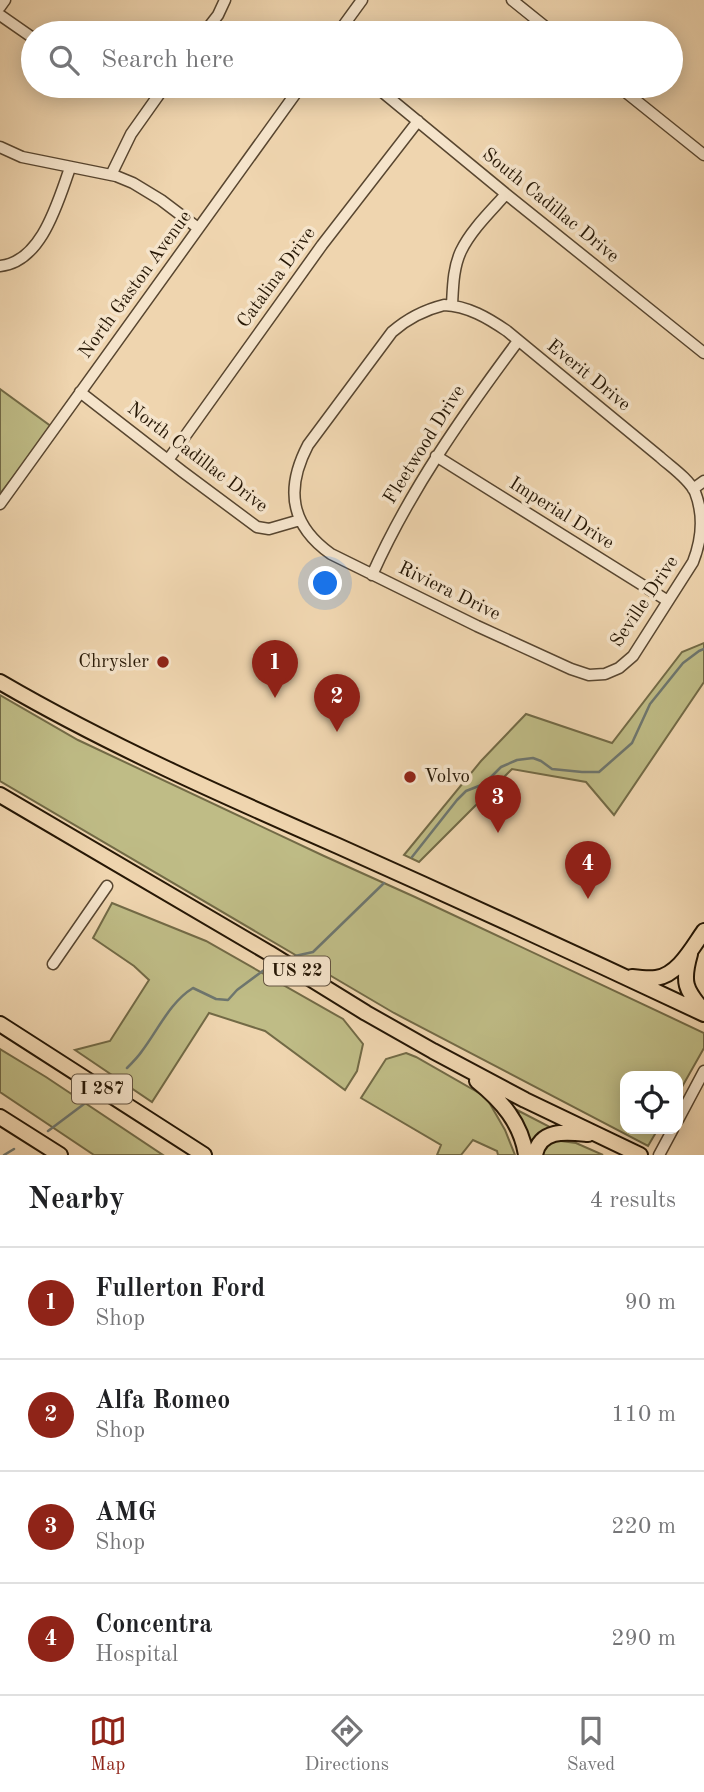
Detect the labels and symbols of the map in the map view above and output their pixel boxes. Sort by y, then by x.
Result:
street label: South Cadillac Drive [478,145,622,267]
street label: North Gaston Avenue [76,208,196,362]
street label: Catalina Drive [234,224,320,332]
street label: Everit Drive [543,337,633,415]
street label: Fleetwood Drive [381,382,469,508]
street label: North Cadillac Drive [123,399,271,517]
street label: Imperial Drive [505,474,617,554]
street label: Seville Drive [608,553,682,651]
street label: Riviera Drive [395,559,503,625]
your location [308,566,342,600]
pin: 1 [252,640,298,698]
place label: Chrysler [78,653,149,672]
marker: Chrysler [155,654,171,670]
pin: 2 [314,674,360,732]
place label: Volvo [424,768,470,787]
marker: Volvo [402,769,418,785]
pin: 3 [475,775,521,833]
pin: 4 [565,841,611,899]
road number: US 22 [264,956,330,986]
road number: I 287 [72,1074,132,1104]

